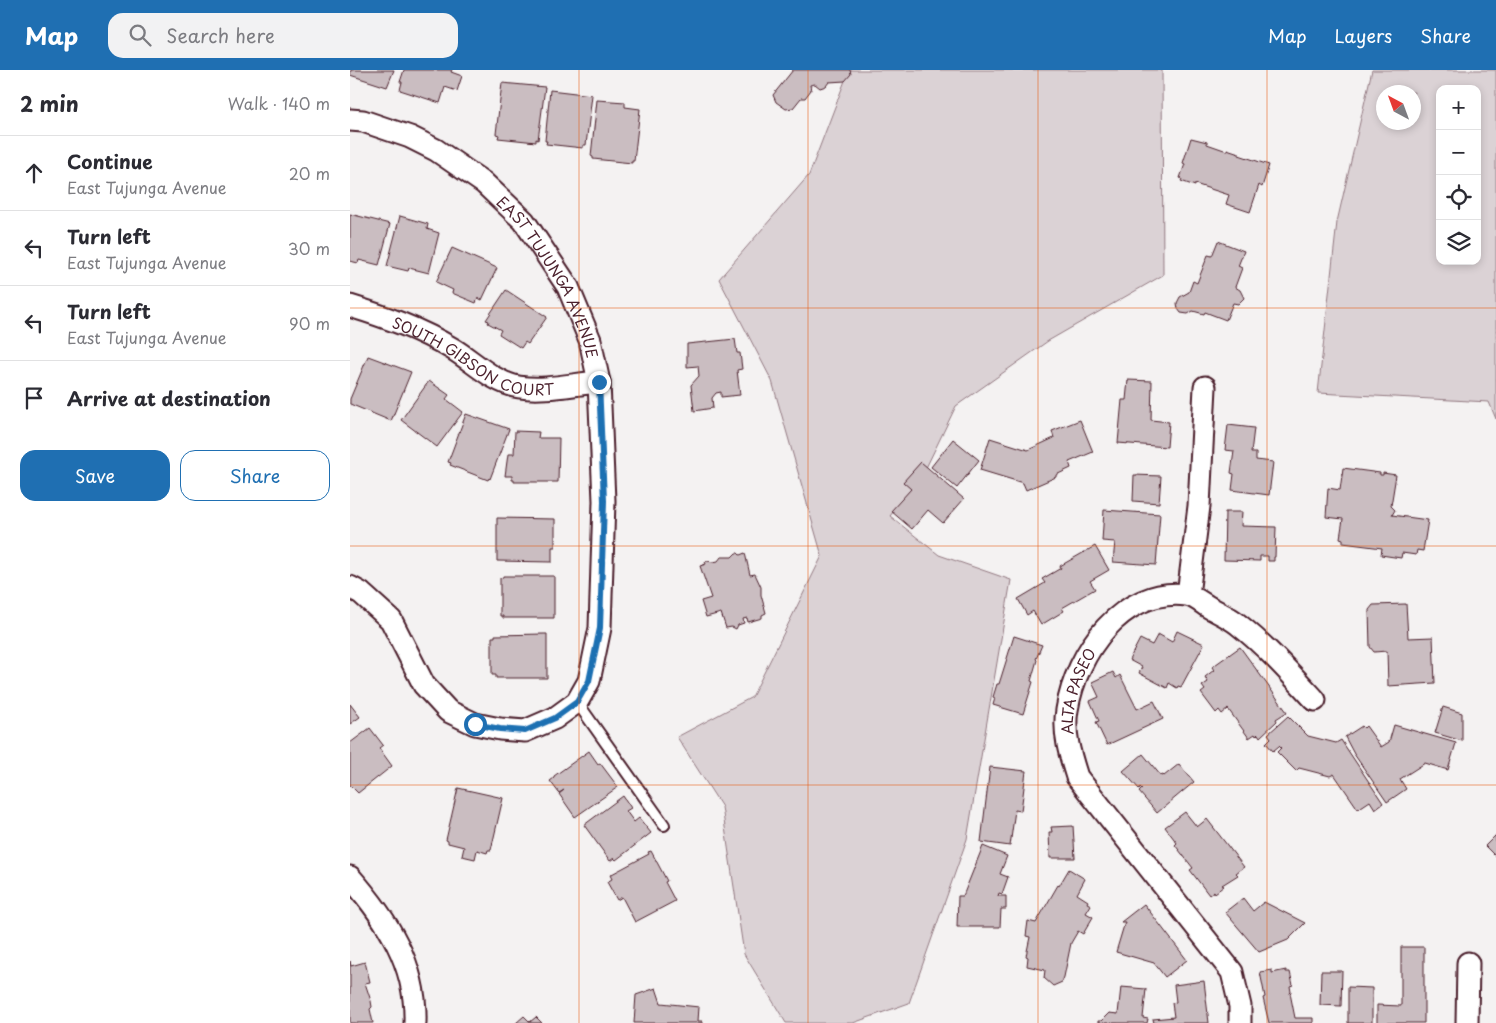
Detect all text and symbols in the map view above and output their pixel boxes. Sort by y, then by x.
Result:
search box [108,13,458,58]
text: Map [25,17,78,53]
icon: search [126,21,154,49]
text: Search here [166,21,275,49]
text: Map [1268,22,1307,49]
text: Layers [1335,22,1392,49]
text: Share [1420,22,1471,49]
north arrow [1376,85,1421,130]
map controls [1436,85,1481,265]
button: + [1436,85,1481,130]
text: 2 min [20,87,79,119]
text: Walk · 140 m [228,91,330,115]
button: − [1436,130,1481,175]
text: Continue [67,147,153,175]
icon: ahead [20,159,48,187]
text: 20 m [289,161,330,185]
text: East Tujunga Avenue [67,175,227,199]
button: locate [1436,175,1481,220]
street label: EAST TUJUNGA AVENUE [492,190,605,360]
button: layers [1436,220,1481,265]
text: Turn left [67,222,151,250]
icon: left [20,234,48,262]
text: 30 m [288,236,330,260]
text: East Tujunga Avenue [67,250,227,274]
text: Turn left [67,297,151,325]
icon: left [20,309,48,337]
street label: SOUTH GIBSON COURT [389,310,556,400]
text: 90 m [289,311,330,335]
text: East Tujunga Avenue [67,325,227,349]
route end [588,371,611,394]
icon: arrive [20,384,48,412]
text: Arrive at destination [67,384,271,412]
button: Save [20,450,170,501]
button: Share [180,450,330,501]
street label: ALTA PASEO [1054,643,1100,735]
route start [464,713,487,736]

